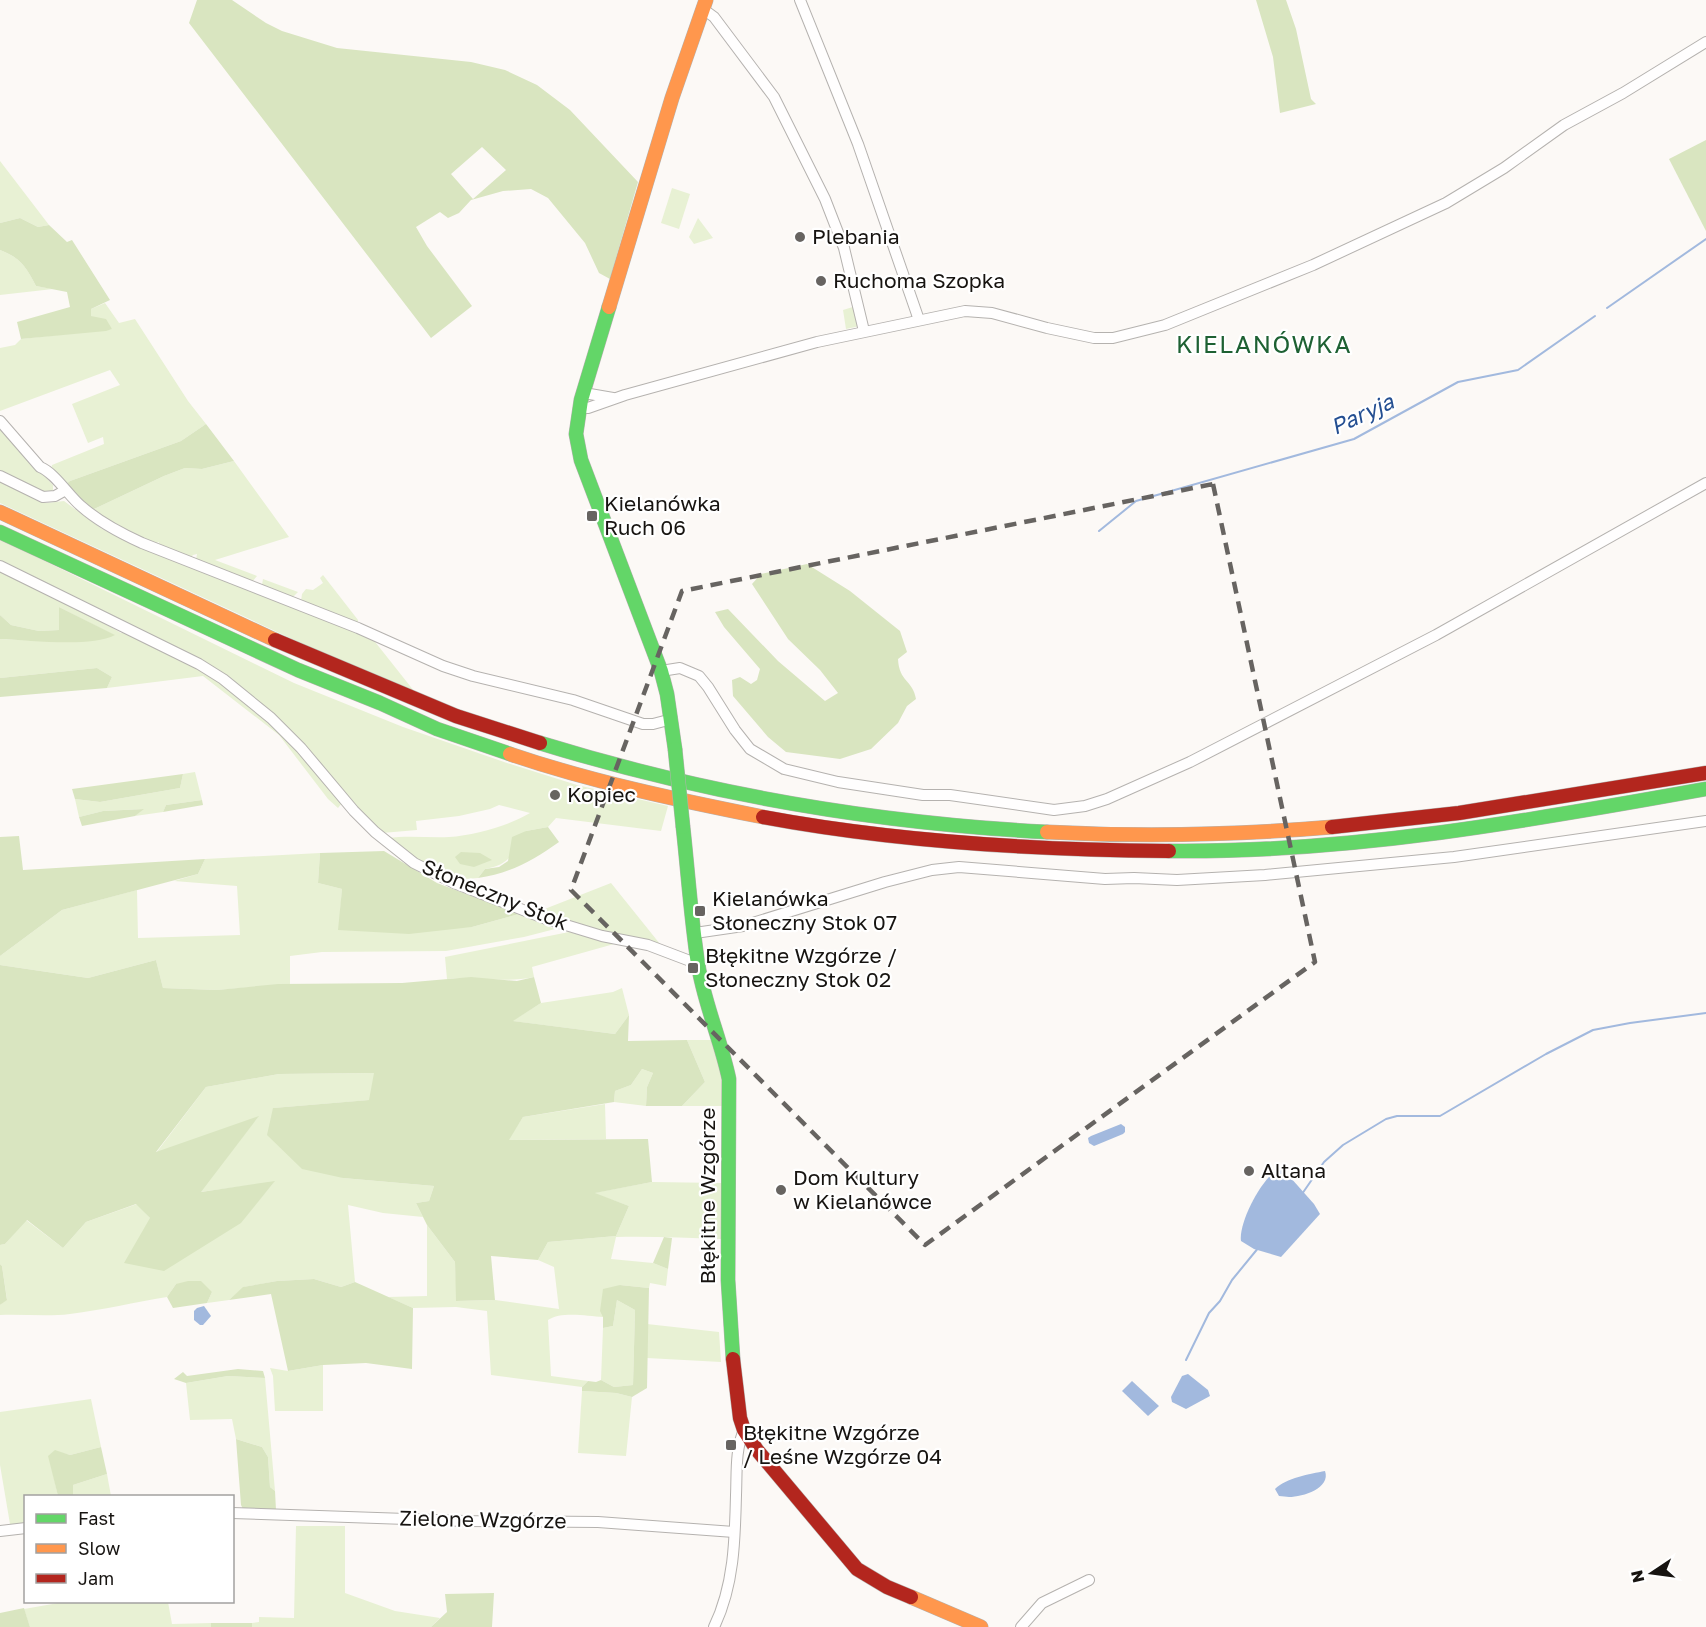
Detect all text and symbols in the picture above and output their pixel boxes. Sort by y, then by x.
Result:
place label: Plebania [812,223,900,249]
marker: Plebania [793,230,807,244]
place label: Ruchoma Szopka [833,267,1005,293]
marker: Ruchoma Szopka [814,274,828,288]
district label: KIELANÓWKA [1176,329,1352,358]
water label: Paryja [1326,387,1399,440]
place label: Kielanówka Ruch 06 [604,490,721,540]
marker: Kielanówka Ruch 06 [585,509,599,523]
place label: Kopiec [567,781,636,807]
marker: Kopiec [548,788,562,802]
street label: Słoneczny Stok [418,853,573,935]
place label: Kielanówka Słoneczny Stok 07 [712,885,897,935]
marker: Kielanówka Słoneczny Stok 07 [693,904,707,918]
place label: Błękitne Wzgórze / Słoneczny Stok 02 [705,942,897,992]
marker: Błękitne Wzgórze / Słoneczny Stok 02 [686,961,700,975]
street label: Błękitne Wzgórze [694,1108,720,1284]
place label: Altana [1261,1157,1326,1183]
place label: Dom Kultury w Kielanówce [793,1164,932,1214]
marker: Altana [1242,1164,1256,1178]
marker: Dom Kultury w Kielanówce [774,1183,788,1197]
place label: Błękitne Wzgórze / Leśne Wzgórze 04 [743,1419,942,1469]
marker: Błękitne Wzgórze / Leśne Wzgórze 04 [724,1438,738,1452]
legend [24,1495,234,1603]
street label: Zielone Wzgórze [399,1505,567,1533]
text: Fast [78,1507,115,1529]
text: Slow [78,1537,121,1559]
north arrow [1622,1543,1682,1603]
text: Jam [78,1567,114,1589]
text: N [1626,1568,1648,1585]

